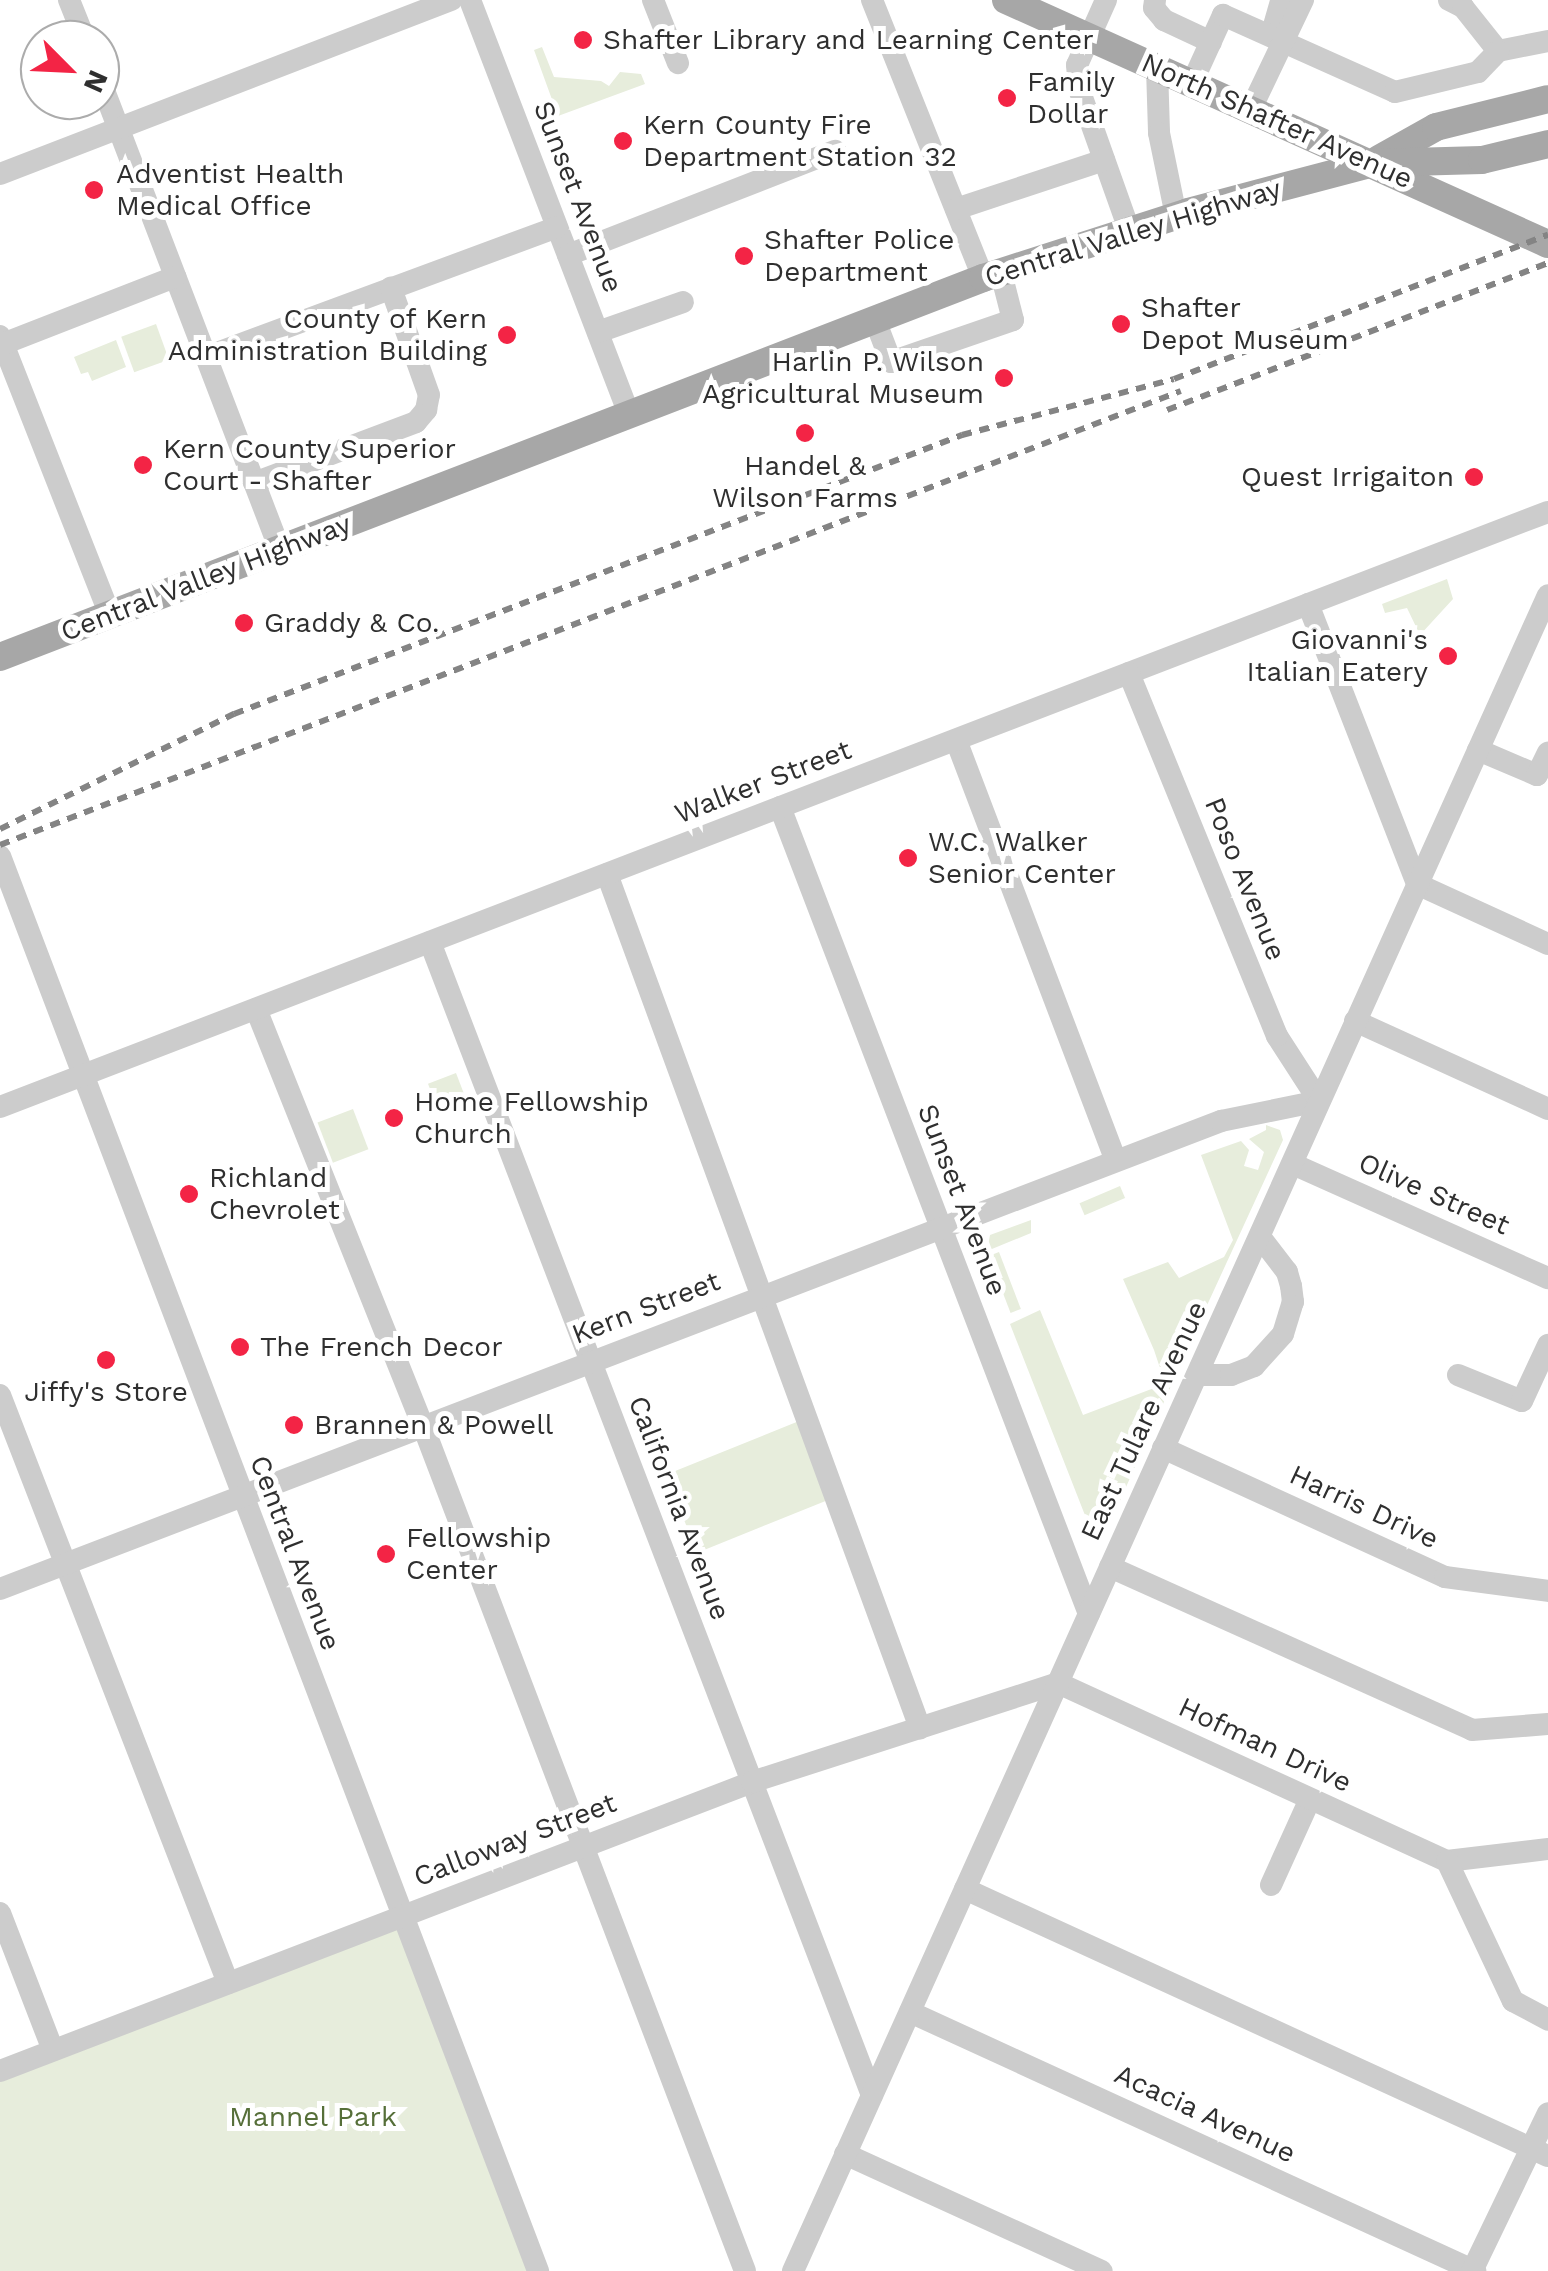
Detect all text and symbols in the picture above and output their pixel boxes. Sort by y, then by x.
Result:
north arrow [20,20,120,120]
place label: Shafter Library and Learning Center [603,23,1095,57]
marker: Shafter Library and Learning Center [572,29,594,51]
street label: North Shafter Avenue [1136,46,1418,196]
text: N [77,65,115,98]
place label: Family Dollar [1027,65,1115,131]
marker: Family Dollar [996,87,1018,109]
street label: Sunset Avenue [526,96,630,298]
place label: Kern County Fire Department Station 32 [643,108,957,174]
marker: Kern County Fire Department Station 32 [612,130,634,152]
place label: Adventist Health Medical Office [116,157,344,223]
street label: Central Valley Highway [980,172,1286,294]
marker: Adventist Health Medical Office [81,177,107,203]
place label: Shafter Police Department [764,223,955,289]
marker: Shafter Police Department [733,245,755,267]
place label: Shafter Depot Museum [1141,291,1349,357]
place label: County of Kern Administration Building [168,302,487,368]
marker: Shafter Depot Museum [1110,313,1132,335]
marker: County of Kern Administration Building [496,324,518,346]
place label: Harlin P. Wilson Agricultural Museum [701,345,984,411]
marker: Harlin P. Wilson Agricultural Museum [993,367,1015,389]
marker: Handel & Wilson Farms [794,422,816,444]
place label: Kern County Superior Court - Shafter [163,432,457,498]
place label: Handel & Wilson Farms [712,449,898,515]
marker: Kern County Superior Court - Shafter [132,454,154,476]
place label: Quest Irrigaiton [1241,460,1454,494]
marker: Quest Irrigaiton [1463,466,1485,488]
street label: Central Valley Highway [55,507,357,649]
place label: Graddy & Co. [264,606,440,640]
marker: Graddy & Co. [233,612,255,634]
place label: Giovanni's Italian Eatery [1246,623,1428,689]
marker: Giovanni's Italian Eatery [1437,645,1459,667]
street label: Walker Street [670,733,856,831]
street label: Poso Avenue [1197,792,1293,966]
place label: W.C. Walker Senior Center [928,825,1116,891]
marker: W.C. Walker Senior Center [897,847,919,869]
place label: Home Fellowship Church [414,1085,649,1151]
street label: Sunset Avenue [910,1099,1014,1301]
marker: Home Fellowship Church [383,1107,405,1129]
street label: Olive Street [1353,1146,1515,1242]
place label: Richland Chevrolet [209,1161,340,1227]
marker: Richland Chevrolet [178,1183,200,1205]
street label: Kern Street [567,1264,725,1352]
street label: East Tulare Avenue [1073,1295,1215,1547]
place label: The French Decor [260,1330,503,1364]
marker: The French Decor [229,1336,251,1358]
marker: Jiffy's Store [95,1349,117,1371]
place label: Jiffy's Store [24,1375,188,1409]
street label: California Avenue [620,1390,738,1626]
place label: Brannen & Powell [314,1408,553,1442]
marker: Brannen & Powell [283,1414,305,1436]
street label: Central Avenue [242,1450,348,1656]
street label: Harris Drive [1284,1458,1444,1556]
place label: Fellowship Center [406,1521,551,1587]
marker: Fellowship Center [375,1543,397,1565]
street label: Hofman Drive [1173,1690,1357,1800]
street label: Calloway Street [409,1786,621,1894]
street label: Acacia Avenue [1108,2057,1302,2171]
park label: Mannel Park [229,2100,397,2134]

